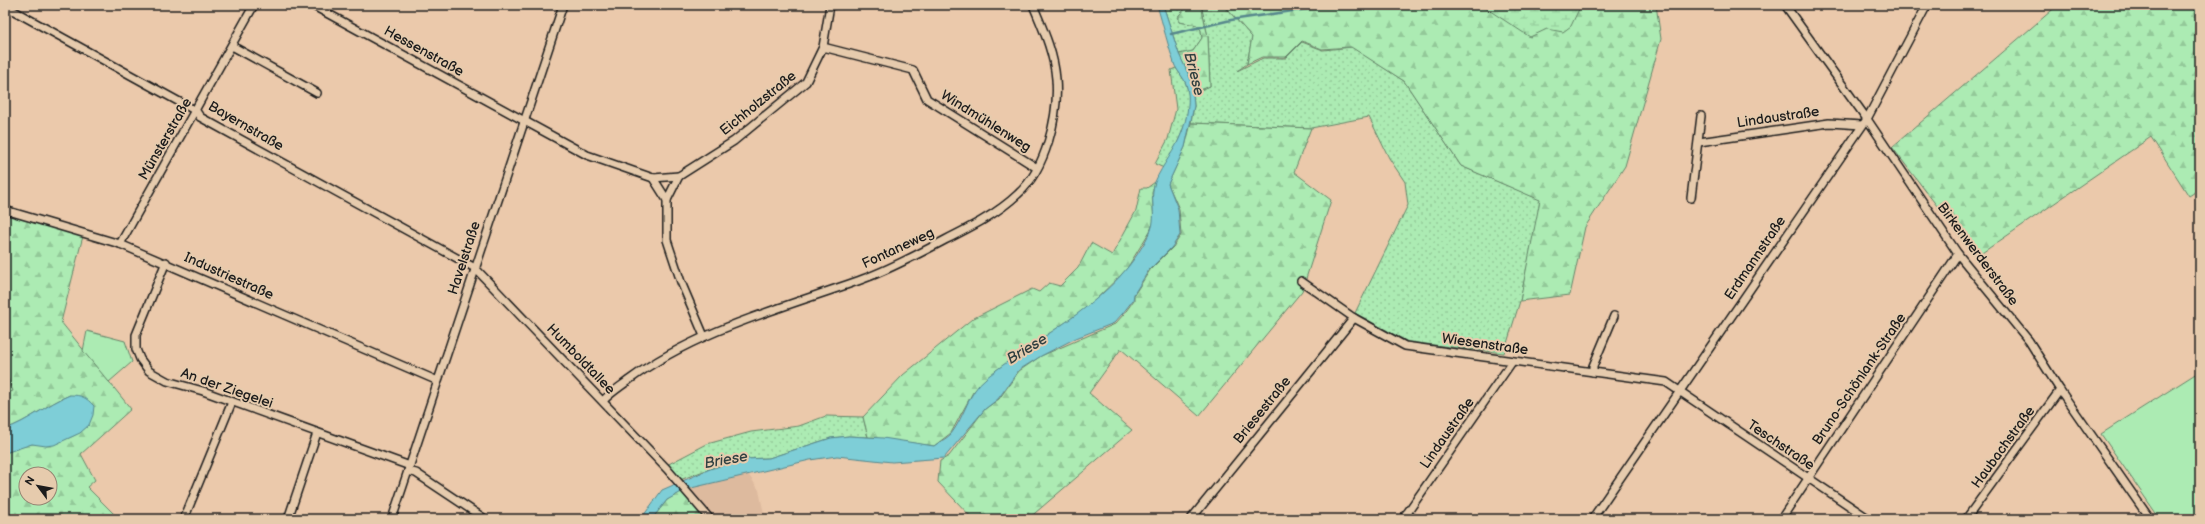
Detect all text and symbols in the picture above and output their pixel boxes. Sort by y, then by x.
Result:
street label: Hessenstraße [381,22,467,80]
water label: Briese [1179,50,1209,98]
street label: Eichholzstraße [716,67,800,139]
street label: Windmühlenweg [938,86,1034,156]
street label: Münsterstraße [135,95,195,183]
street label: Bayernstraße [205,98,287,154]
street label: Lindaustraße [1736,103,1820,131]
street label: Birkenwerderstraße [1934,199,2022,309]
street label: Erdmannstraße [1721,213,1789,303]
street label: Havelstraße [444,219,484,297]
street label: Fontaneweg [859,224,937,272]
street label: Industriestraße [182,249,276,303]
street label: Bruno-Schönlank-Straße [1809,310,1909,448]
street label: Humboldtallee [543,320,619,398]
water label: Briese [1003,329,1051,368]
street label: Wiesenstraße [1441,330,1529,358]
street label: An der Ziegelei [179,364,275,412]
street label: Briesestraße [1230,373,1294,447]
street label: Lindaustraße [1416,394,1478,472]
street label: Haubachstraße [1968,403,2038,491]
street label: Teschstraße [1744,416,1818,474]
water label: Briese [703,447,749,473]
north arrow [18,466,58,506]
text: N [22,474,38,488]

